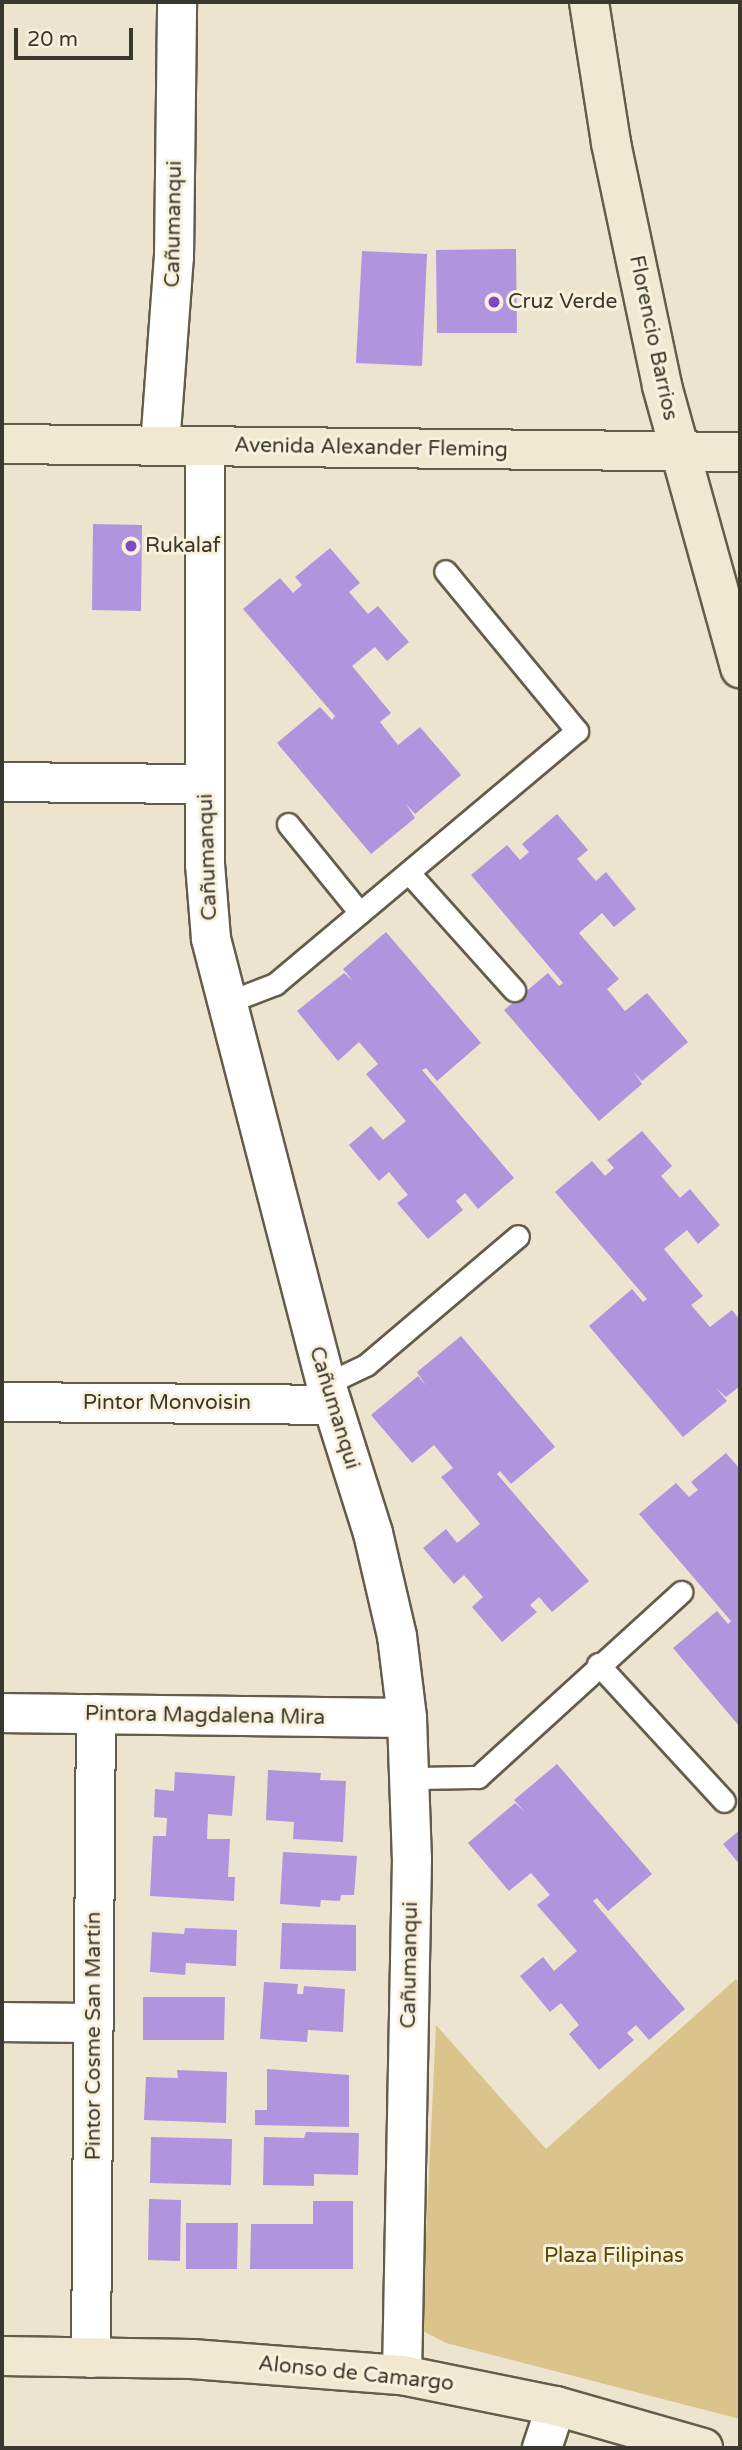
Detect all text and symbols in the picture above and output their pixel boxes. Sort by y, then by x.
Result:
scale bar [18,14,136,58]
text: 20 m [27,27,78,52]
street label: Cañumanqui [160,160,188,288]
street label: Florencio Barrios [623,253,683,423]
place label: Cruz Verde [508,289,617,315]
marker: Cruz Verde [486,294,502,310]
street label: Avenida Alexander Fleming [234,433,508,463]
place label: Rukalaf [145,533,221,559]
marker: Rukalaf [123,538,139,554]
street label: Cañumanqui [193,793,223,921]
street label: Cañumanqui [303,1344,365,1472]
street label: Pintor Monvoisin [83,1390,251,1416]
street label: Pintora Magdalena Mira [85,1701,325,1731]
street label: Cañumanqui [396,1901,424,2029]
street label: Pintor Cosme San Martín [81,1912,107,2160]
park label: Plaza Filipinas [544,2243,684,2269]
street label: Alonso de Camargo [257,2351,455,2397]

